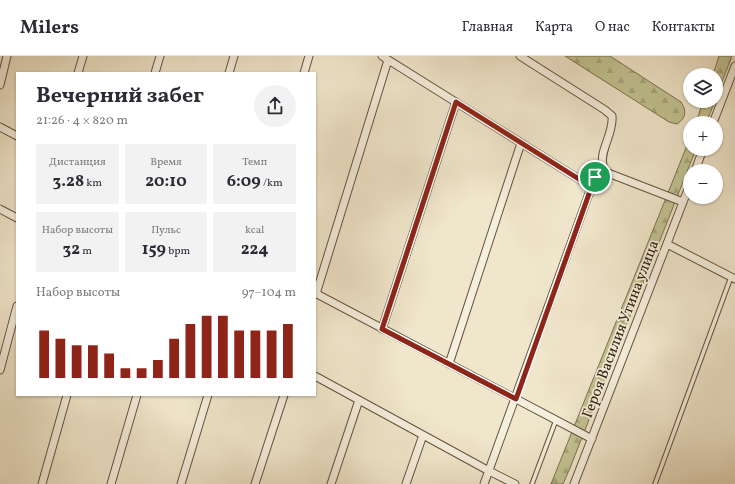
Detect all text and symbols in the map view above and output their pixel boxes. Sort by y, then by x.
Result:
text: Milers [20,15,79,41]
text: Главная [462,18,513,37]
text: Карта [535,18,573,37]
text: О нас [595,18,630,37]
text: Контакты [652,18,715,37]
map controls [683,68,723,204]
button: layers [683,68,723,108]
text: Вечерний забег [36,81,204,112]
button: share [254,85,296,127]
text: 21:26 · 4 × 820 m [36,112,128,130]
button: + [683,116,723,156]
text: Дистанция [49,155,106,170]
text: Время [150,155,182,170]
text: Темп [242,155,267,170]
pin [578,160,612,194]
button: − [683,164,723,204]
icon: arrive [584,166,606,188]
text: 3.28 [53,170,84,193]
text: 20:10 [145,170,187,193]
text: 6:09 [227,170,261,193]
text: km [84,176,102,191]
text: /km [261,176,283,191]
text: Набор высоты [42,223,113,238]
text: Пульс [151,223,181,238]
text: kcal [245,223,264,238]
text: 32 [63,238,80,261]
text: 159 [142,238,166,261]
text: 224 [241,238,269,261]
street label: Героя Василия Утина улица [578,238,665,421]
text: m [80,244,92,259]
text: bpm [166,244,190,259]
text: Набор высоты [36,284,120,302]
text: 97–104 m [242,284,296,302]

